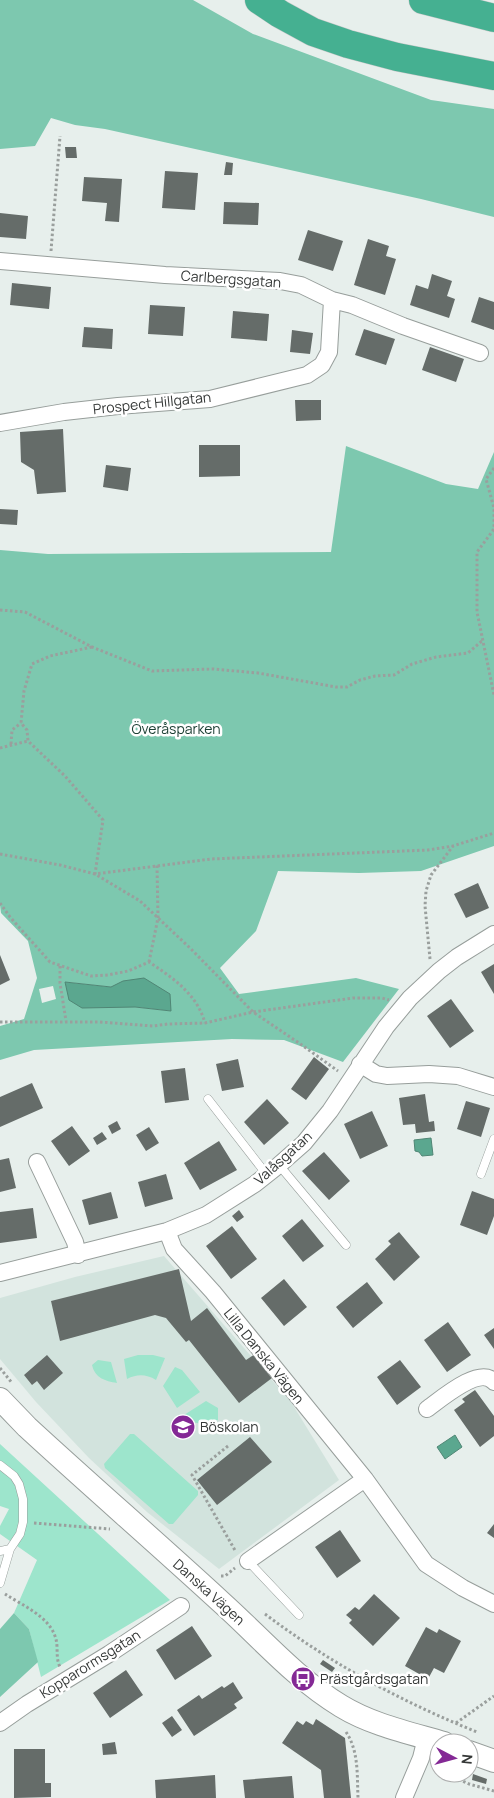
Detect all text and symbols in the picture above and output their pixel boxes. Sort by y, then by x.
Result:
street label: Carlbergsgatan [180,266,282,291]
street label: Prospect Hillgatan [92,387,212,418]
park label: Överåsparken [131,719,221,738]
street label: Valåsgatan [250,1127,316,1189]
street label: Lilla Danska Vägen [220,1304,309,1408]
school or university icon: Böskolan [170,1414,196,1440]
place label: Böskolan [200,1417,259,1436]
street label: Danska Vägen [169,1554,249,1629]
street label: Kopparormsgatan [36,1625,144,1702]
bus stop icon: Prästgårdsgatan [290,1666,316,1692]
place label: Prästgårdsgatan [320,1669,428,1688]
north arrow [429,1733,479,1783]
text: N [457,1753,477,1765]

